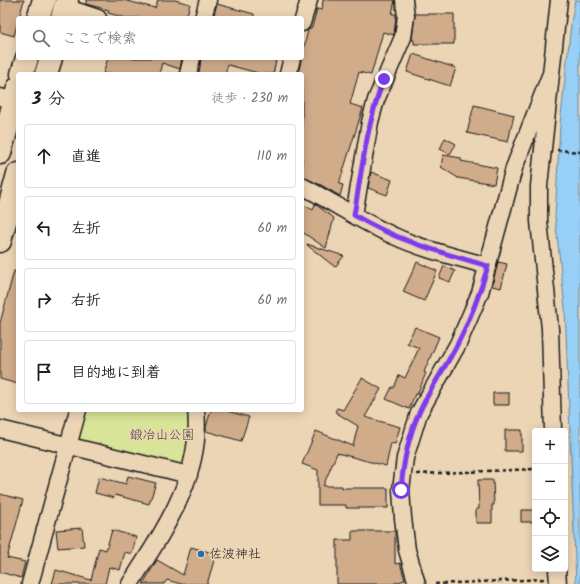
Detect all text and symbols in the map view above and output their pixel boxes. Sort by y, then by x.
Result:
search box [16,16,304,60]
icon: search [30,27,52,49]
text: ここで検索 [62,27,137,51]
route end [375,70,393,88]
text: 3 分 [32,86,65,113]
text: 徒歩 · 230 m [211,88,288,109]
icon: ahead [33,145,55,167]
text: 直進 [71,145,101,169]
text: 110 m [257,146,287,167]
icon: left [33,217,55,239]
text: 左折 [71,217,101,241]
text: 60 m [258,218,287,239]
icon: right [33,289,55,311]
text: 右折 [71,289,101,313]
text: 60 m [258,290,287,311]
icon: arrive [33,361,55,383]
text: 目的地に到着 [71,361,161,385]
park label: 鍛冶山公園 [129,425,195,446]
map controls [532,428,568,572]
button: + [532,428,568,464]
button: − [532,464,568,500]
route start [392,481,410,499]
button: locate [532,500,568,536]
button: layers [532,536,568,572]
place label: 佐波神社 [209,544,261,565]
marker: 佐波神社 [196,549,206,559]

